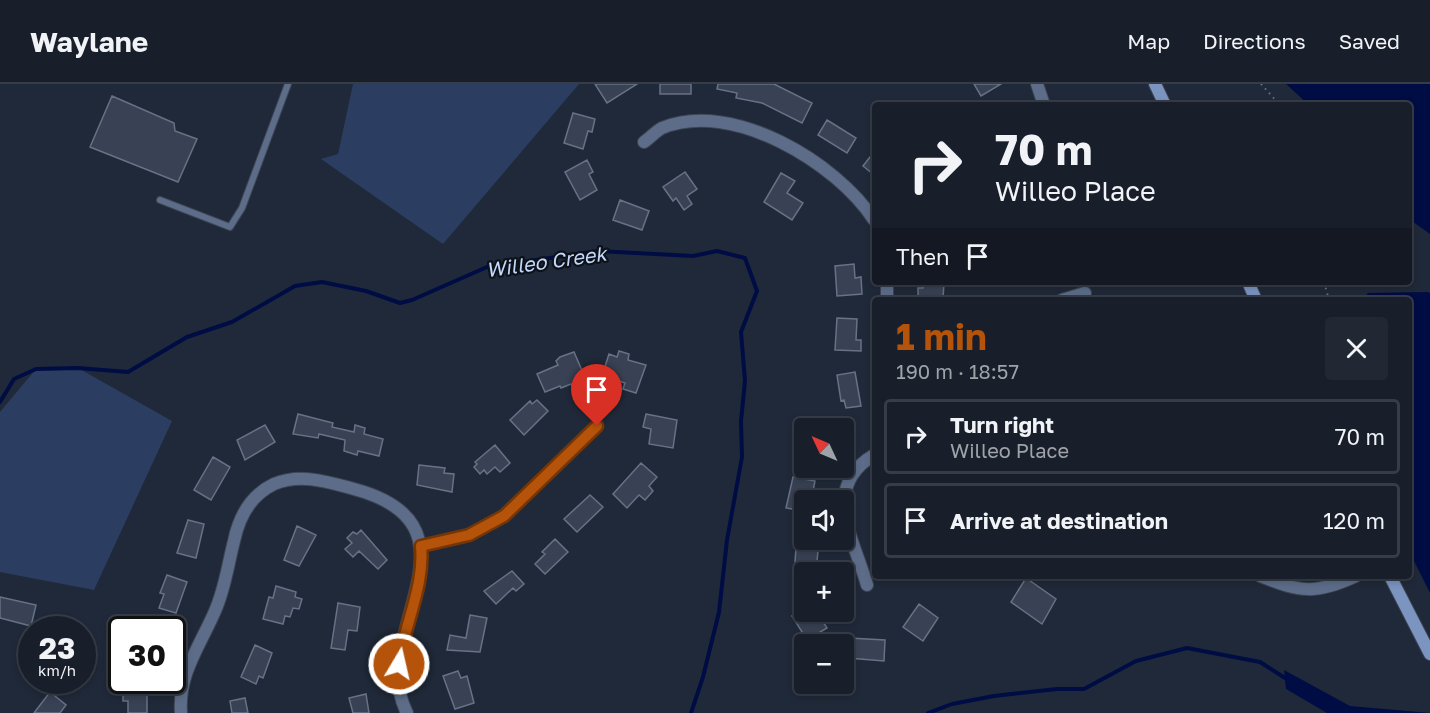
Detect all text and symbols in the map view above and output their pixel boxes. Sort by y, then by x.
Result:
text: Waylane [30,25,148,58]
text: Map [1127,28,1170,54]
text: Directions [1203,28,1306,54]
text: Saved [1339,28,1400,54]
text: 70 m [995,124,1092,174]
icon: right [896,126,974,204]
text: Willeo Place [995,175,1156,207]
water label: Willeo Creek [484,240,610,281]
icon: arrive [961,240,994,273]
text: Then [896,243,949,270]
text: 1 min [896,315,987,358]
button: close [1325,317,1388,380]
text: 190 m · 18:57 [896,359,1019,383]
pin [571,364,622,426]
icon: arrive [580,373,613,406]
text: Turn right [950,411,1054,438]
north arrow [794,418,854,478]
map controls [794,418,854,694]
icon: right [899,420,932,453]
text: 70 m [1335,423,1385,450]
text: Willeo Place [950,438,1069,462]
button: sound [794,490,854,550]
icon: arrive [899,504,932,537]
text: Arrive at destination [950,507,1168,534]
text: 120 m [1323,507,1385,534]
button: + [794,562,854,622]
speed limit sign: 30 [108,616,186,694]
text: 23 [39,630,75,666]
position arrow [367,632,431,696]
button: − [794,634,854,694]
text: km/h [38,661,76,679]

